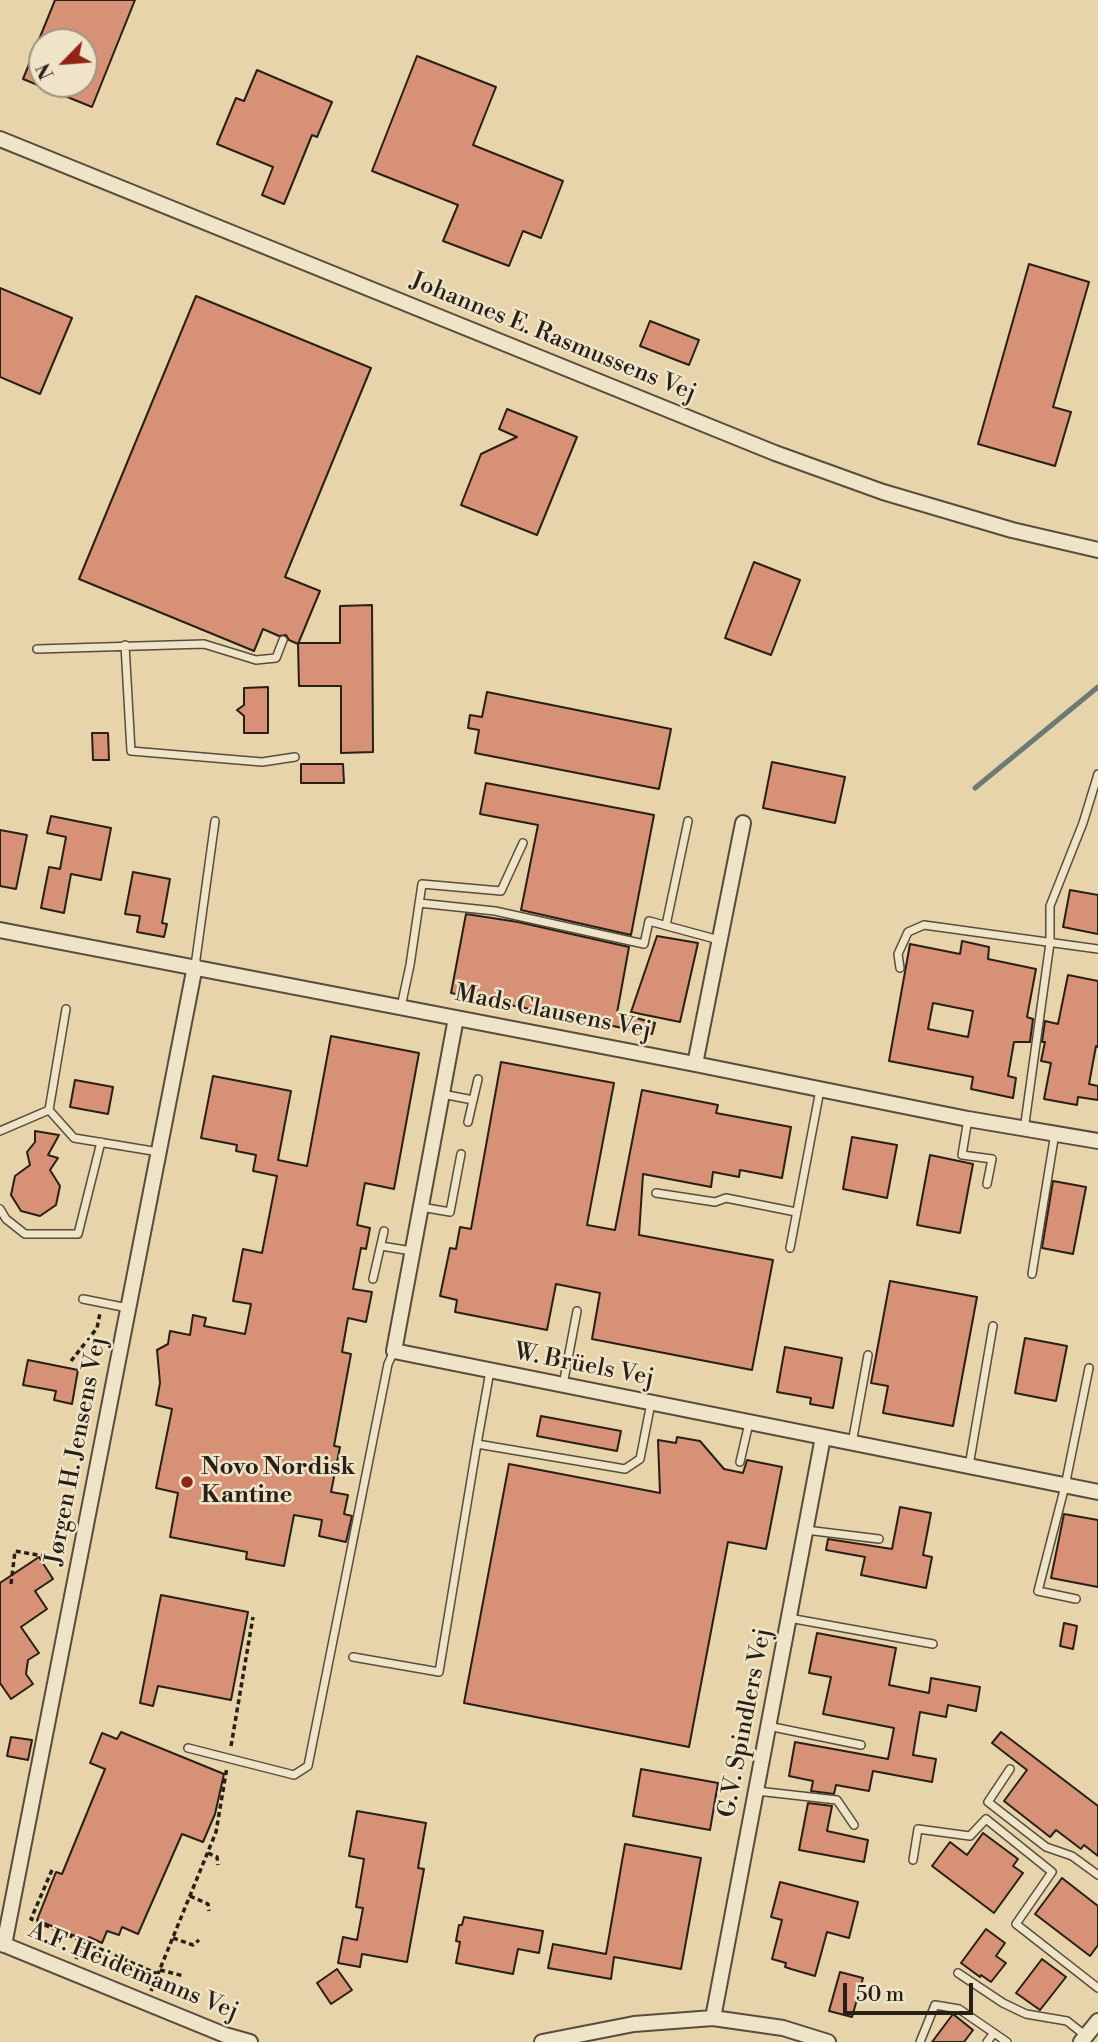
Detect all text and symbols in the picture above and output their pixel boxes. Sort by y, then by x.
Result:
north arrow [28,28,98,98]
text: N [32,59,60,83]
street label: Johannes E. Rasmussens Vej [406,267,700,409]
street label: Mads Clausens Vej [452,980,654,1046]
street label: Jørgen H. Jensens Vej [41,1334,113,1568]
street label: W. Brüels Vej [512,1338,656,1394]
place label: Novo Nordisk Kantine [201,1454,355,1510]
marker: Novo Nordisk Kantine [179,1474,195,1490]
street label: G.V. Spindlers Vej [714,1626,778,1820]
street label: A.F. Heidemanns Vej [24,1917,242,2027]
scale bar [846,1968,976,2012]
text: 50 m [856,1982,904,2008]

